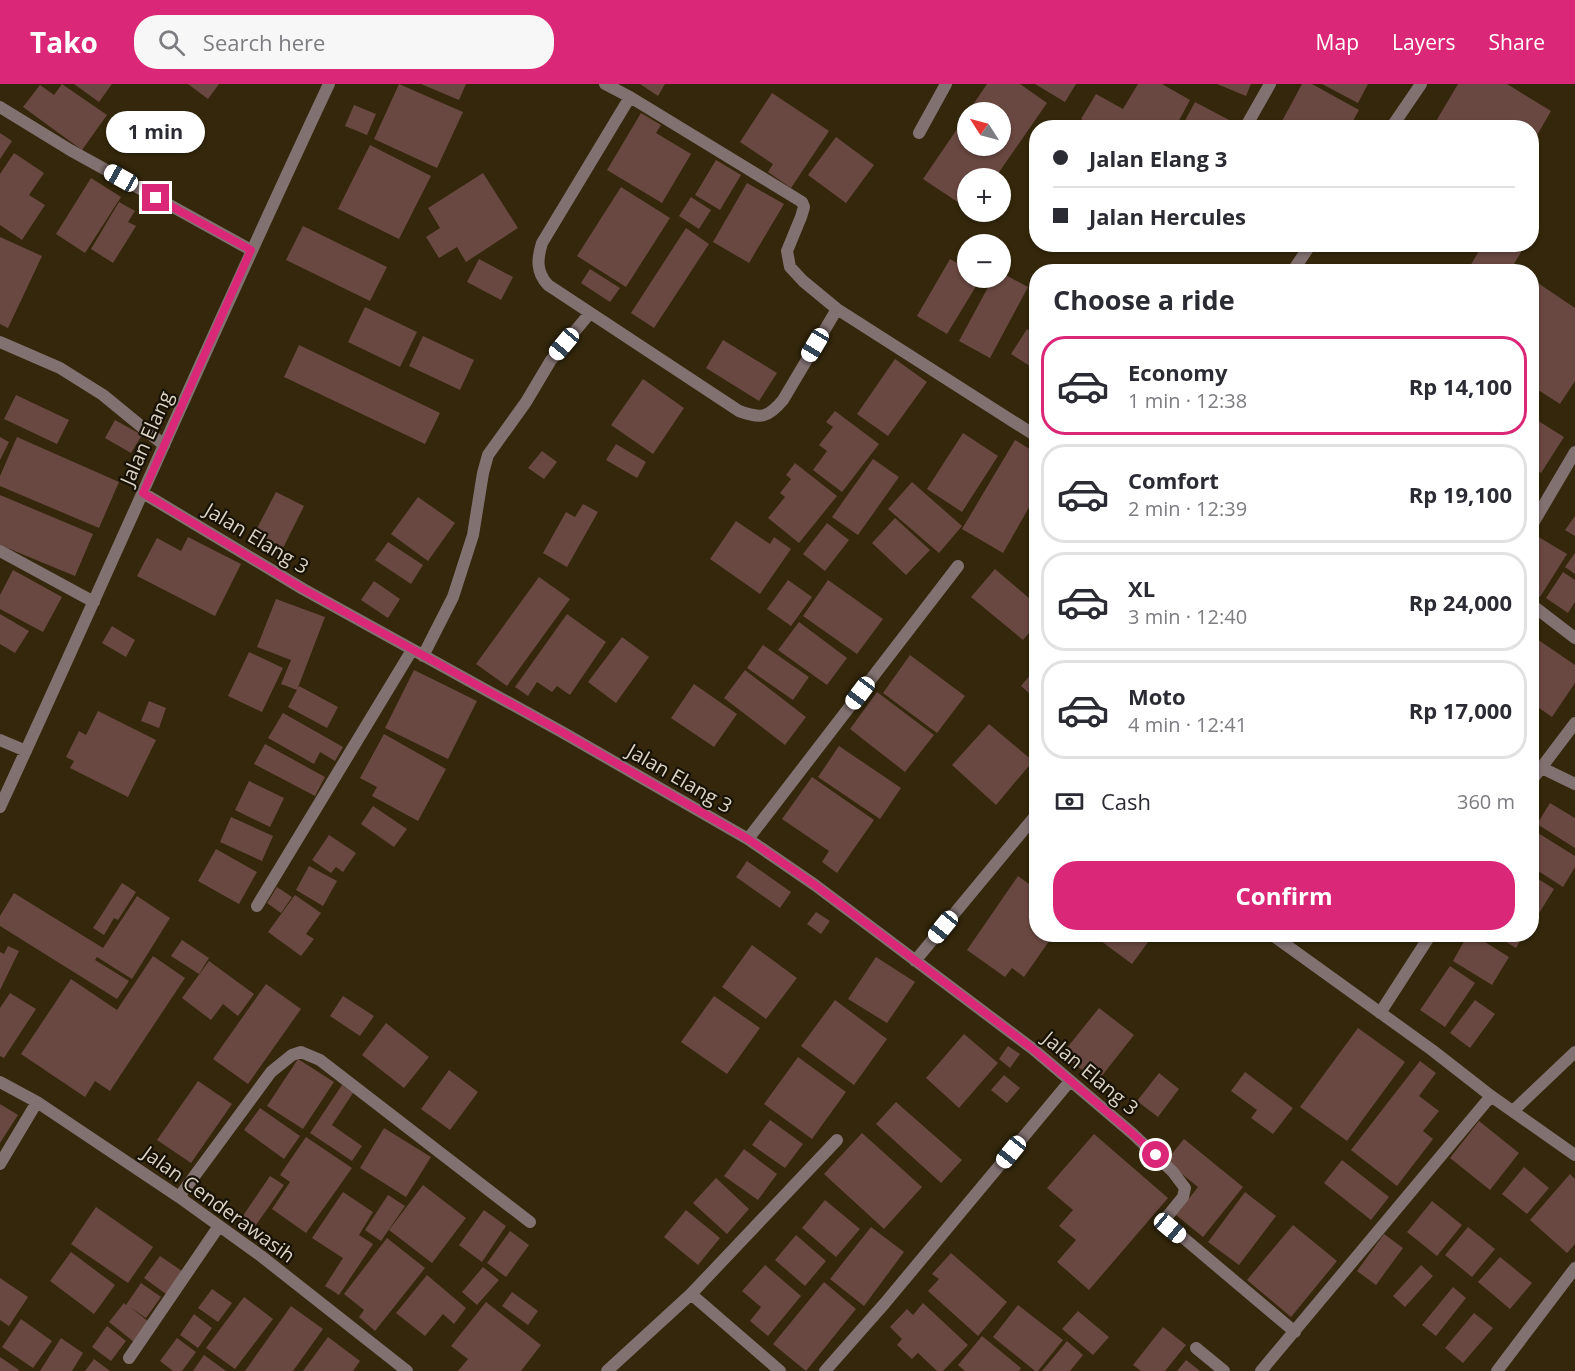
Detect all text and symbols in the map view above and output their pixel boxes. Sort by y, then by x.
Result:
search box [134,15,554,69]
text: Tako [30,23,98,61]
icon: search [155,26,188,59]
text: Search here [203,27,325,57]
text: Map [1316,28,1359,56]
text: Layers [1392,28,1456,56]
text: Share [1489,28,1545,56]
north arrow [957,102,1011,156]
map controls [957,102,1011,288]
callout: 1 min [106,111,206,153]
text: 1 min [128,118,183,145]
text: Jalan Elang 3 [1089,143,1227,173]
car [101,161,141,195]
button: + [957,168,1011,222]
route end [142,184,169,211]
text: Jalan Hercules [1089,201,1246,231]
button: − [957,234,1011,288]
text: Choose a ride [1053,281,1235,318]
car [546,324,582,364]
car [798,325,832,365]
text: Economy [1128,357,1227,387]
icon: car [1056,359,1110,413]
text: Rp 14,100 [1409,371,1512,401]
street label: Jalan Elang [112,386,179,491]
text: 1 min · 12:38 [1128,387,1247,414]
text: Comfort [1128,465,1219,495]
icon: car [1056,467,1110,521]
text: Rp 19,100 [1409,479,1512,509]
street label: Jalan Elang 3 [198,495,314,580]
text: 2 min · 12:39 [1128,495,1247,522]
text: XL [1128,573,1155,603]
icon: car [1056,575,1110,629]
text: Rp 24,000 [1409,587,1512,617]
text: 3 min · 12:40 [1128,603,1247,630]
car [842,673,878,713]
text: Moto [1128,681,1186,711]
icon: car [1056,683,1110,737]
text: Rp 17,000 [1409,695,1512,725]
text: 4 min · 12:41 [1128,711,1247,738]
street label: Jalan Elang 3 [621,736,737,819]
icon: cash [1053,785,1086,818]
text: Cash [1101,786,1151,816]
text: 360 m [1457,788,1515,815]
button: Confirm [1053,861,1515,930]
car [925,907,961,947]
street label: Jalan Elang 3 [1036,1024,1145,1121]
car [993,1132,1029,1172]
street label: Jalan Cenderawasih [136,1138,301,1269]
route start [1142,1141,1169,1168]
car [1150,1210,1190,1246]

